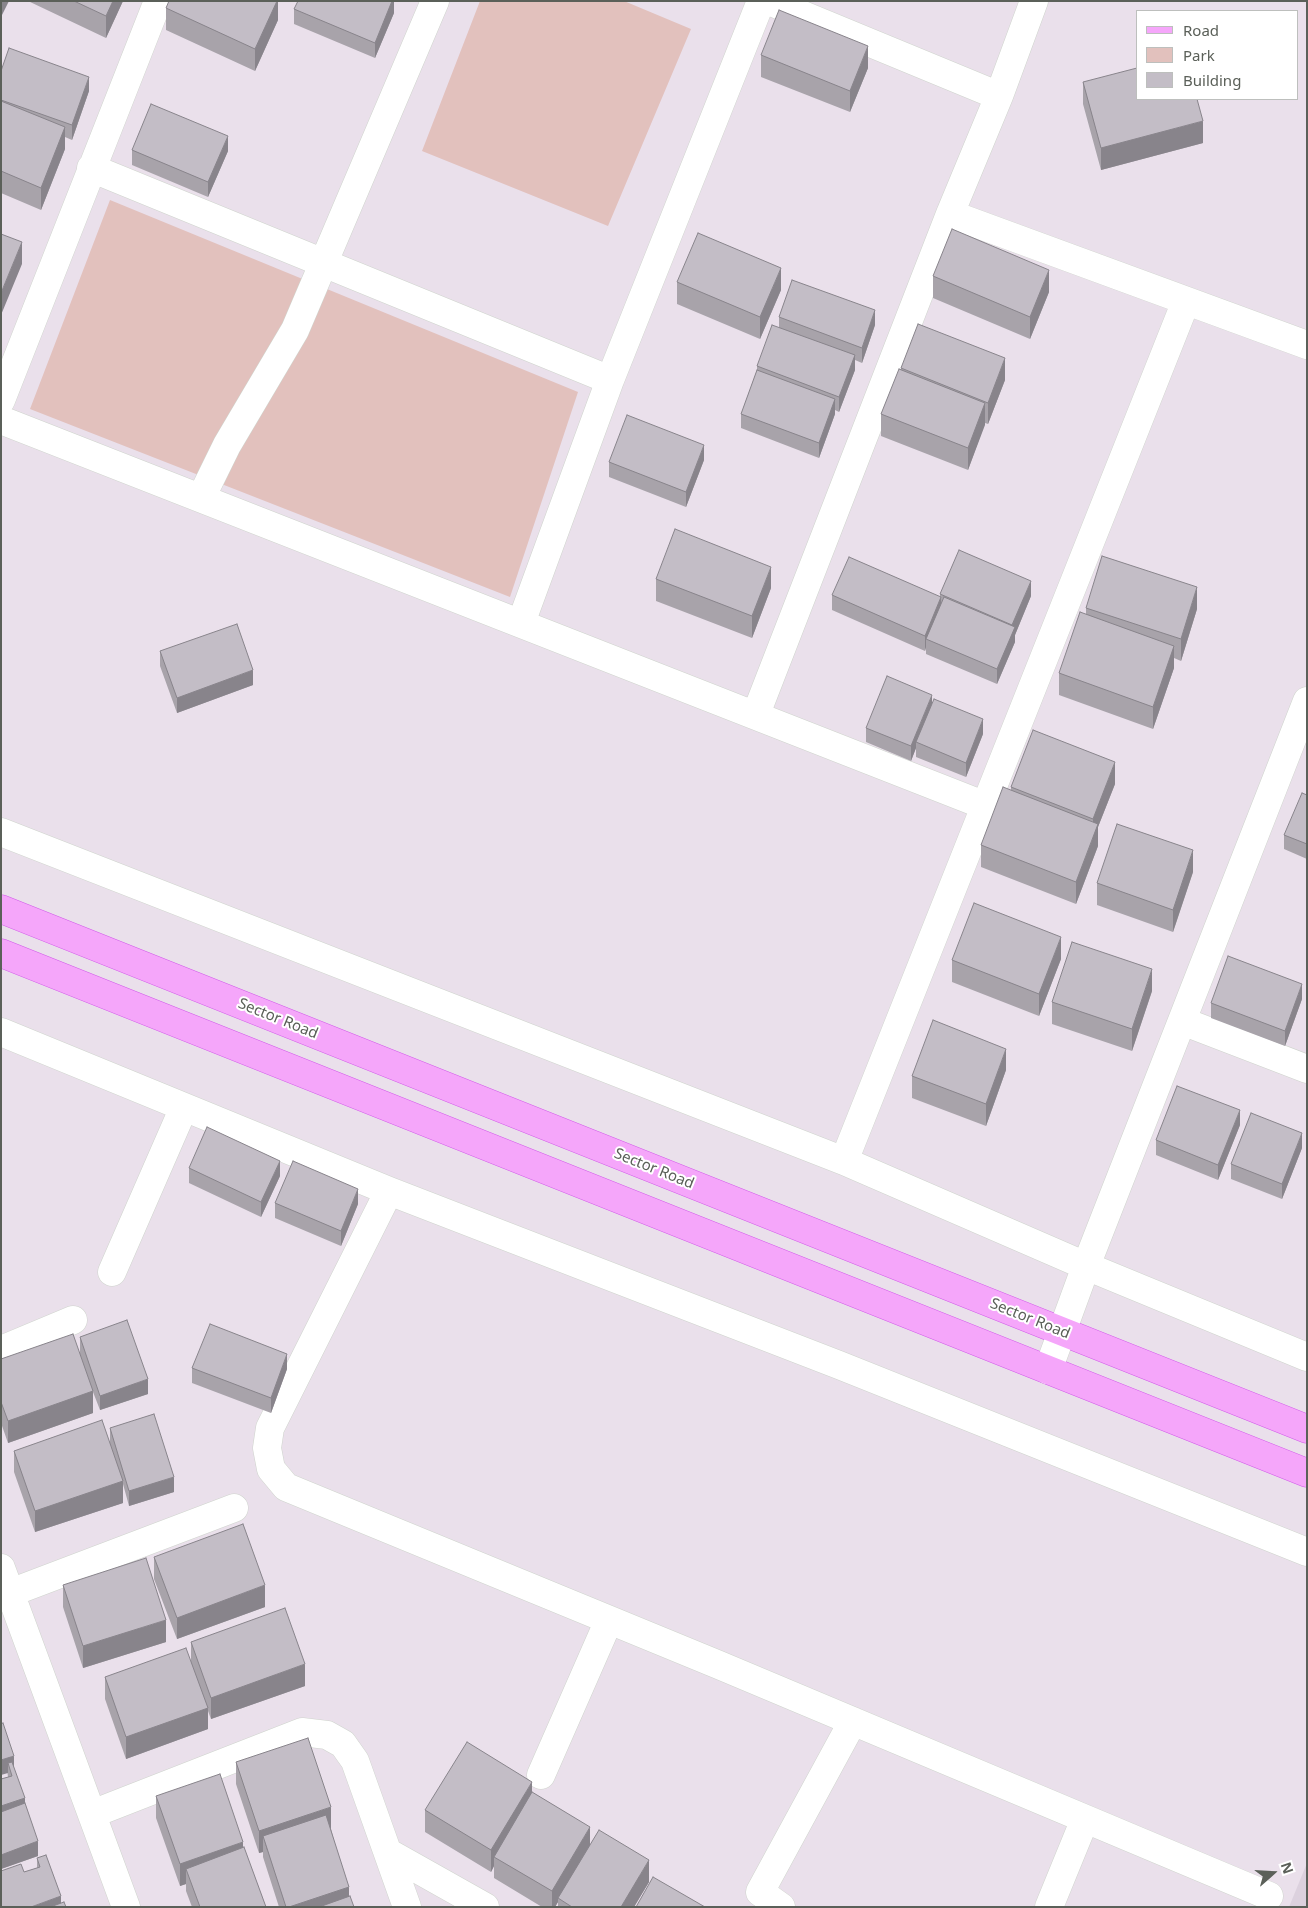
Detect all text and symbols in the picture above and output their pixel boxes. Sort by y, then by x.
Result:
legend [1136,10,1298,100]
text: Road [1183,20,1219,40]
text: Park [1183,45,1215,65]
text: Building [1183,70,1241,90]
street label: Sector Road [235,995,321,1043]
street label: Sector Road [611,1145,697,1193]
street label: Sector Road [987,1295,1073,1343]
north arrow [1248,1848,1298,1898]
text: N [1277,1859,1298,1876]

